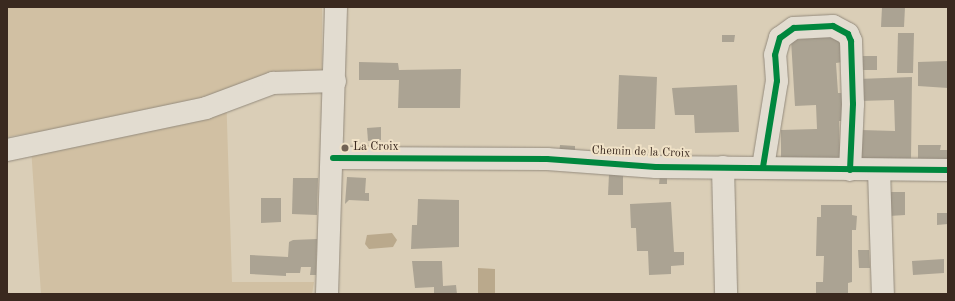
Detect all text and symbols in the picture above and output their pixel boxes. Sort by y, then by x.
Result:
place label: La Croix [353,141,399,155]
marker: La Croix [340,143,350,153]
street label: Chemin de la Croix [591,144,691,162]

